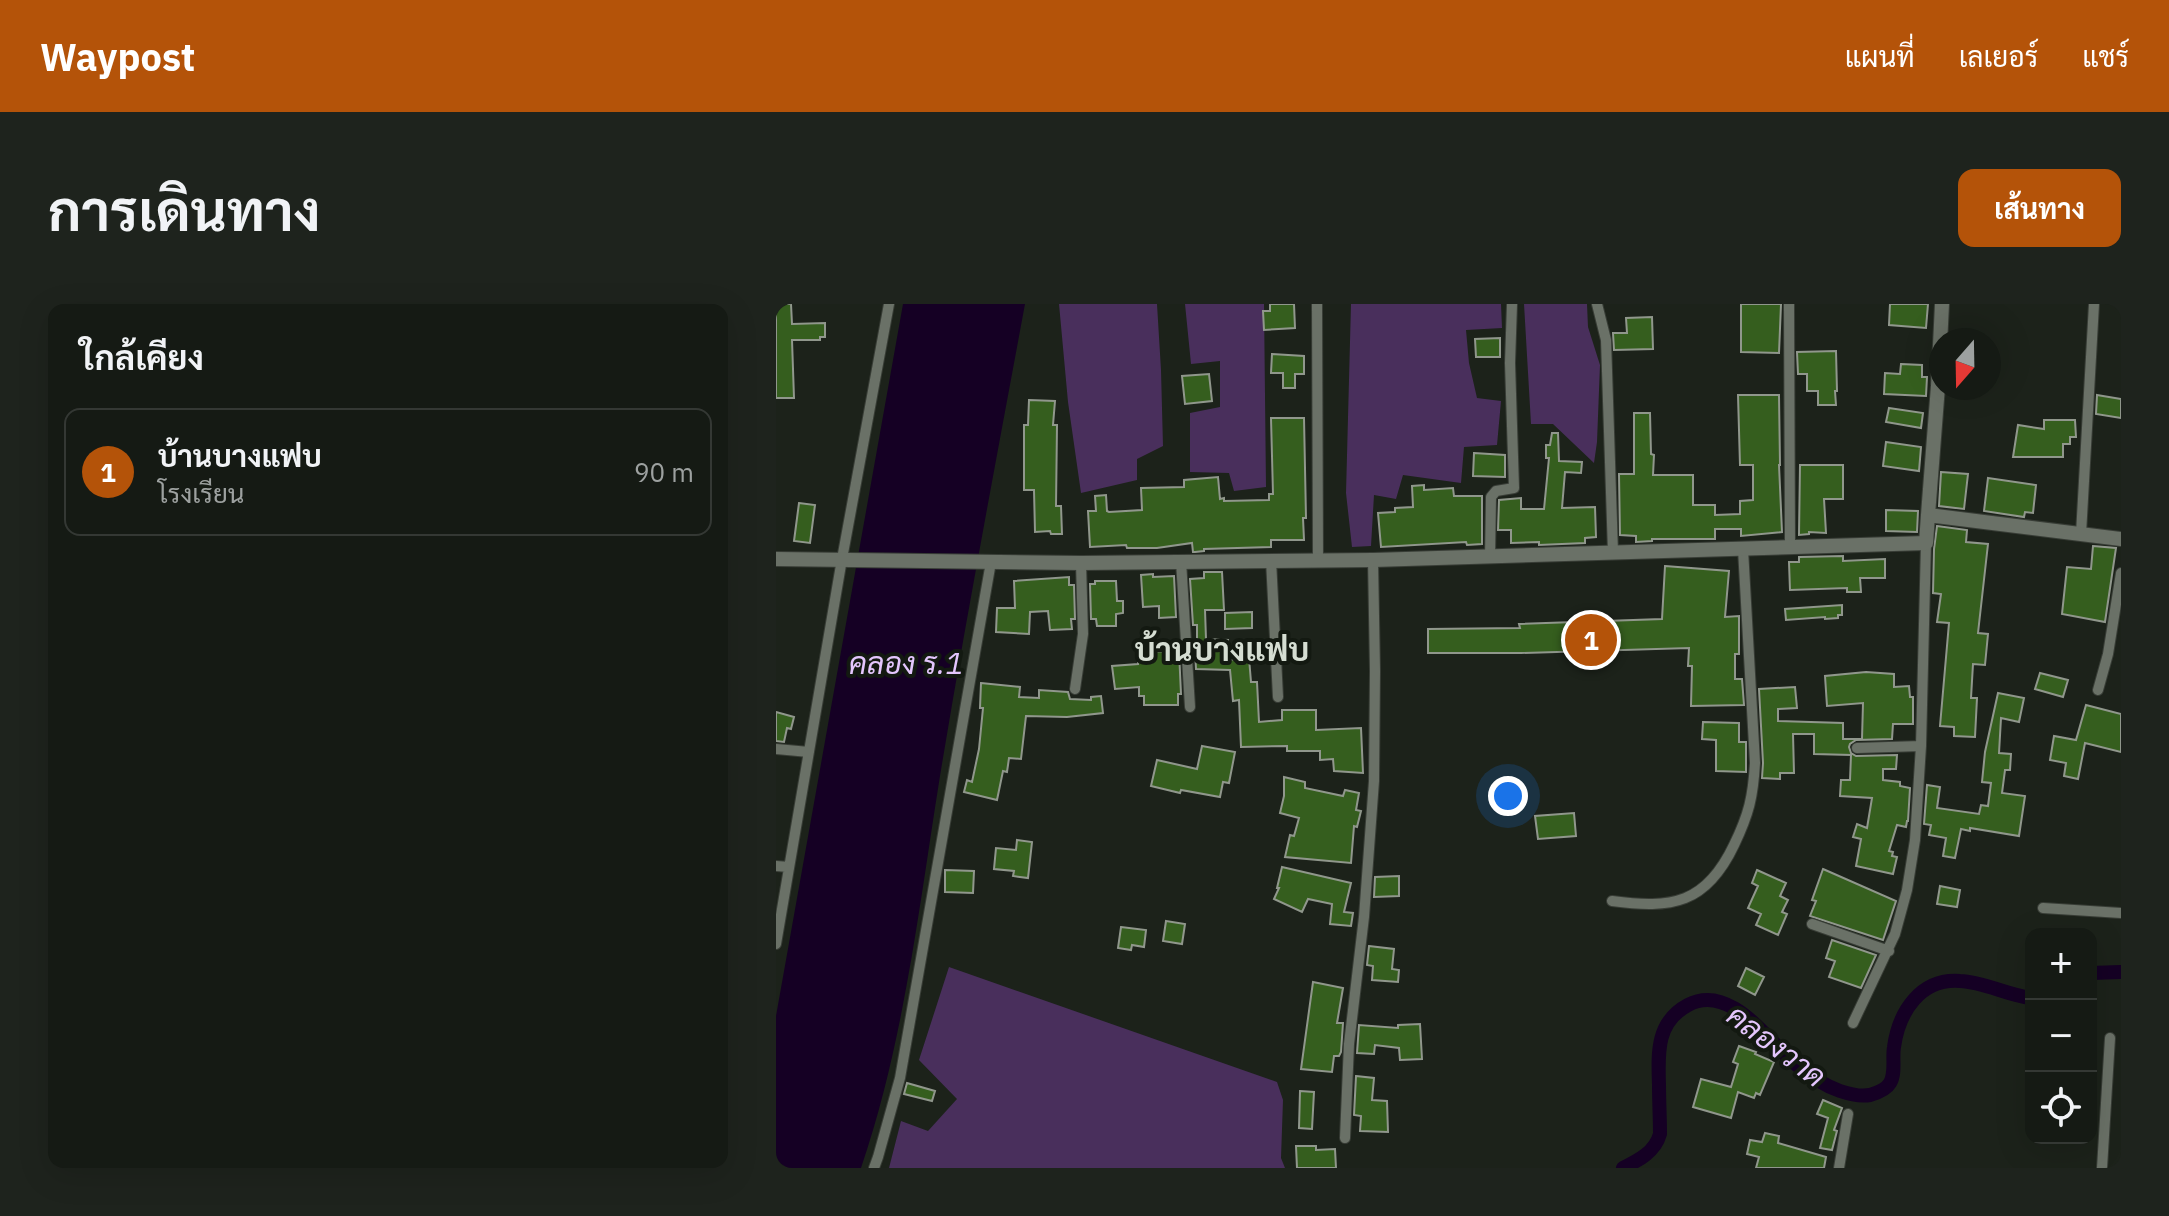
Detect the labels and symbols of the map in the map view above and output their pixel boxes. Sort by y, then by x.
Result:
north arrow [1929,328,2001,400]
pin: 1 [1565,610,1617,670]
district label: บ้านบางแฟบ [1135,628,1309,670]
water label: คลอง ร.1 [849,643,963,682]
your location [1488,776,1528,816]
water label: คลองวาด [1720,995,1834,1095]

